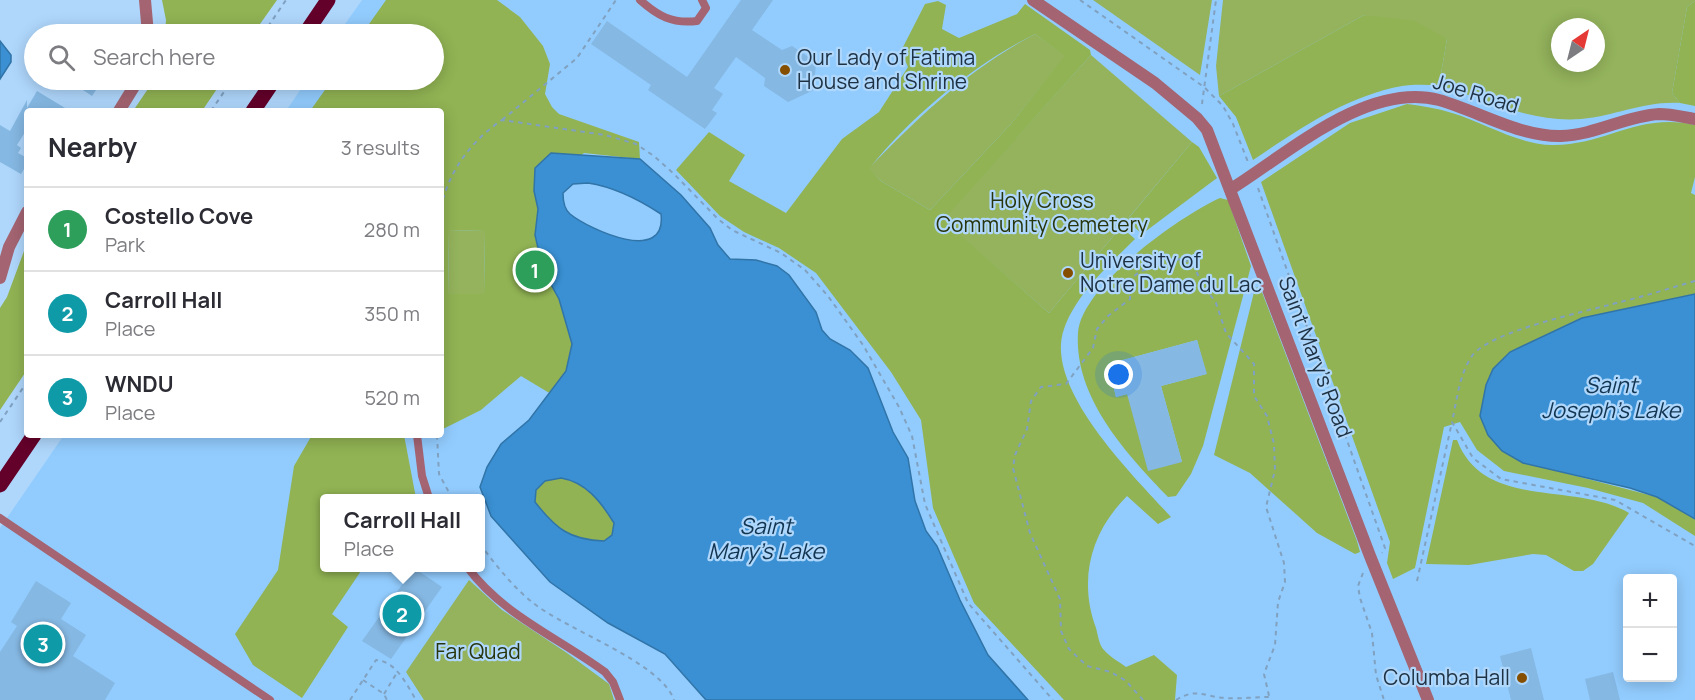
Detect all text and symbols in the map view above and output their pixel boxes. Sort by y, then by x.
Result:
north arrow [1551,18,1605,72]
search box [24,24,444,90]
icon: search [45,41,78,74]
text: Search here [93,42,215,72]
place label: Our Lady of Fatima House and Shrine [797,43,975,95]
marker: Our Lady of Fatima House and Shrine [778,63,792,77]
street label: Joe Road [1430,67,1523,119]
text: Nearby [48,129,137,165]
text: 3 results [341,134,420,161]
park label: Holy Cross Community Cemetery [936,186,1148,238]
text: Costello Cove [105,201,253,231]
text: 1 [63,216,72,243]
text: 280 m [364,216,420,243]
text: Park [105,231,145,258]
place label: University of Notre Dame du Lac [1080,246,1262,298]
pin: 1 [516,248,554,292]
marker: University of Notre Dame du Lac [1061,266,1075,280]
street label: Saint Mary's Road [1272,272,1360,441]
text: Carroll Hall [105,285,222,315]
text: 2 [62,300,73,327]
text: 350 m [364,300,420,327]
text: Place [105,315,155,342]
your location [1104,360,1133,389]
text: WNDU [105,369,174,399]
water label: Saint Joseph's Lake [1542,370,1682,425]
text: 3 [62,384,73,411]
text: 520 m [364,384,420,411]
text: Place [105,399,155,426]
popup [320,494,485,572]
text: Carroll Hall [344,505,461,535]
water label: Saint Mary's Lake [708,511,825,566]
text: Place [344,535,394,562]
map controls [1623,574,1677,682]
button: + [1623,574,1677,628]
pin: 2 [382,592,422,636]
pin: 3 [24,622,63,666]
button: − [1623,628,1677,682]
park label: Far Quad [435,637,521,665]
place label: Columba Hall [1383,663,1510,691]
marker: Columba Hall [1515,671,1529,685]

